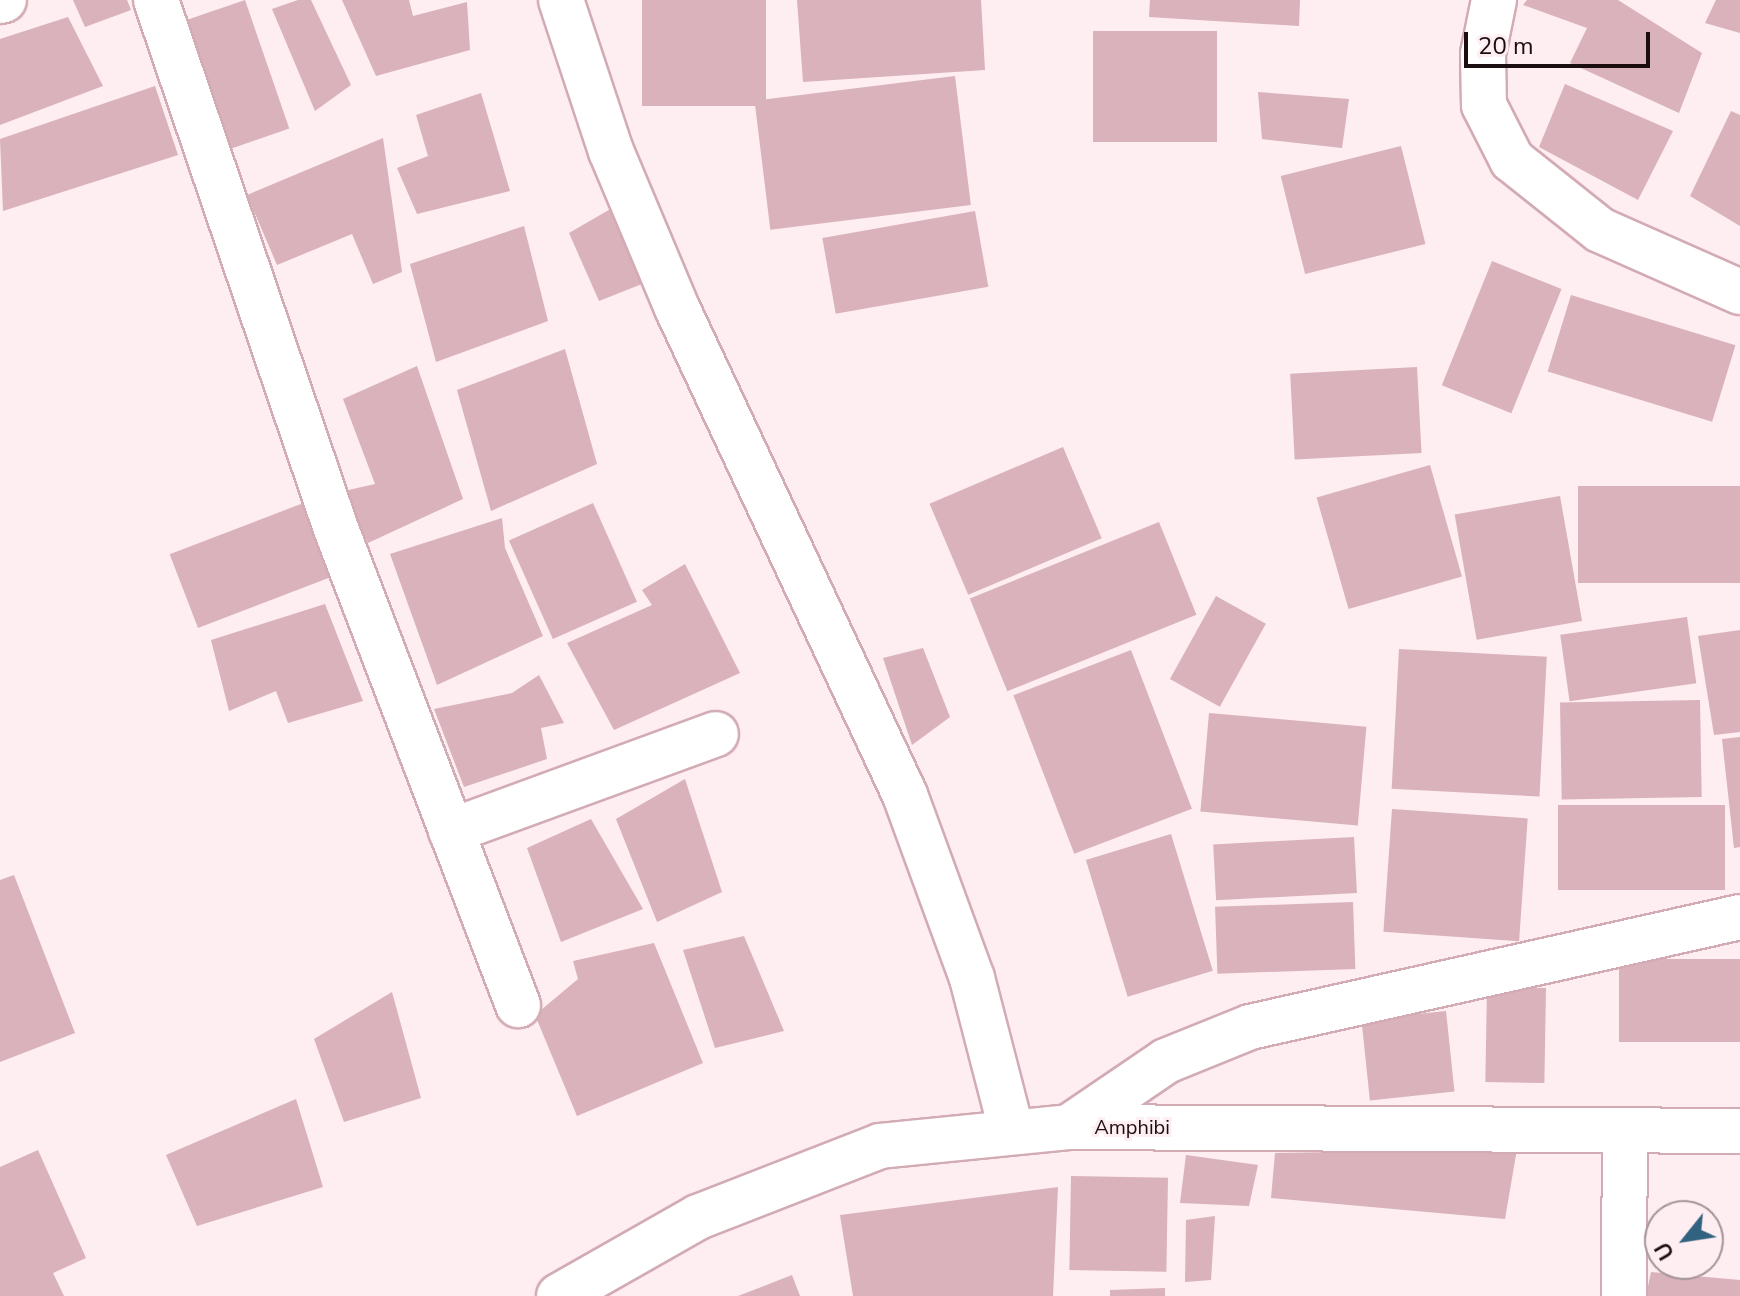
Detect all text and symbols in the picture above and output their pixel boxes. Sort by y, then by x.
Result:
scale bar [1468,16,1654,66]
text: 20 m [1478,30,1534,62]
street label: Amphibi [1094,1115,1170,1139]
north arrow [1644,1200,1724,1280]
text: U [1648,1236,1682,1266]

